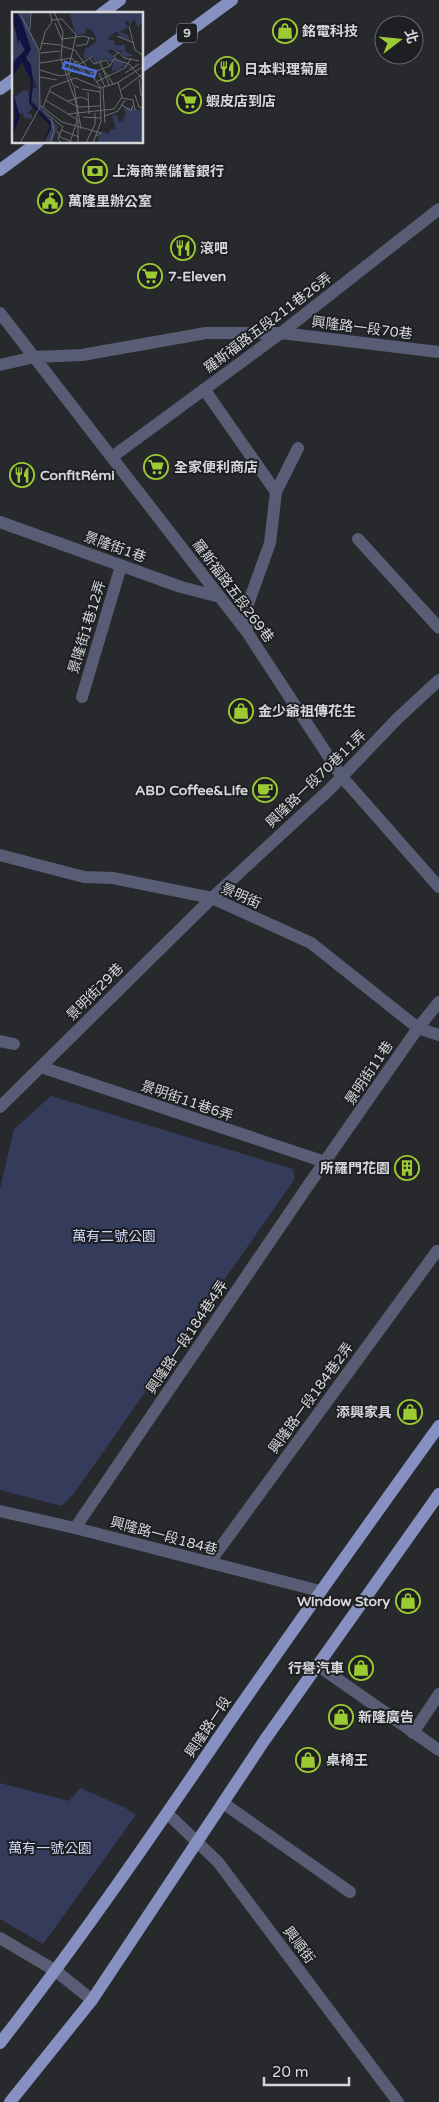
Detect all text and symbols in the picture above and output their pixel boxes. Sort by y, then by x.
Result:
inset map [12,12,144,144]
north arrow [374,15,424,65]
shop icon: 銘電科技 [272,18,298,44]
road number: 9 [177,23,197,42]
place label: 銘電科技 [302,23,358,40]
text: 北 [401,27,421,46]
restaurant icon: 日本料理菊屋 [214,56,240,82]
place label: 日本料理菊屋 [244,61,328,78]
supermarket icon: 蝦皮店到店 [176,88,202,114]
place label: 蝦皮店到店 [206,93,276,110]
bank icon: 上海商業儲蓄銀行 [82,158,108,184]
place label: 上海商業儲蓄銀行 [112,163,224,180]
public building icon: 萬隆里辦公室 [37,188,63,214]
place label: 萬隆里辦公室 [68,193,152,210]
restaurant icon: 滾吧 [170,235,196,261]
place label: 滾吧 [200,240,228,257]
supermarket icon: 7-Eleven [137,263,163,289]
place label: 7-Eleven [168,268,226,285]
street label: 羅斯福路五段211巷26弄 [201,269,335,377]
street label: 興隆路一段70巷 [311,313,413,343]
supermarket icon: 全家便利商店 [143,454,169,480]
place label: 全家便利商店 [174,459,258,476]
restaurant icon: ConfitRémi [9,462,35,488]
place label: ConfitRémi [40,467,115,484]
street label: 景隆街1巷 [82,528,148,566]
street label: 羅斯福路五段269巷 [189,536,277,646]
street label: 景隆街1巷12弄 [65,578,109,676]
shop icon: 金少爺祖傳花生 [228,698,254,724]
place label: 金少爺祖傳花生 [258,703,356,720]
street label: 興隆路一段70巷11弄 [262,727,370,831]
cafe icon: ABD Coffee&Life [252,777,278,803]
place label: ABD Coffee&Life [135,782,248,799]
street label: 景明街 [218,880,264,912]
street label: 景明街29巷 [63,960,127,1024]
street label: 景明街11巷 [341,1038,397,1108]
street label: 景明街11巷6弄 [139,1077,235,1125]
building icon: 所羅門花園 [394,1155,420,1181]
place label: 所羅門花園 [320,1160,390,1177]
park label: 萬有二號公園 [72,1228,156,1245]
street label: 興隆路一段184巷4弄 [143,1277,231,1397]
street label: 興隆路一段184巷2弄 [265,1339,357,1457]
shop icon: 添興家具 [397,1399,423,1425]
place label: 添興家具 [336,1404,392,1421]
street label: 興隆路一段184巷 [108,1514,220,1558]
shop icon: Window Story [395,1588,421,1614]
place label: Window Story [297,1593,390,1610]
shop icon: 行譽汽車 [348,1655,374,1681]
place label: 行譽汽車 [288,1660,344,1677]
street label: 興隆路一段 [181,1693,235,1761]
shop icon: 新隆廣告 [328,1704,354,1730]
place label: 新隆廣告 [358,1709,414,1726]
shop icon: 桌椅王 [295,1747,321,1773]
place label: 桌椅王 [326,1752,368,1769]
park label: 萬有一號公園 [8,1840,92,1857]
street label: 興順街 [280,1923,318,1967]
scale bar [264,2054,349,2086]
text: 20 m [272,2063,309,2081]

